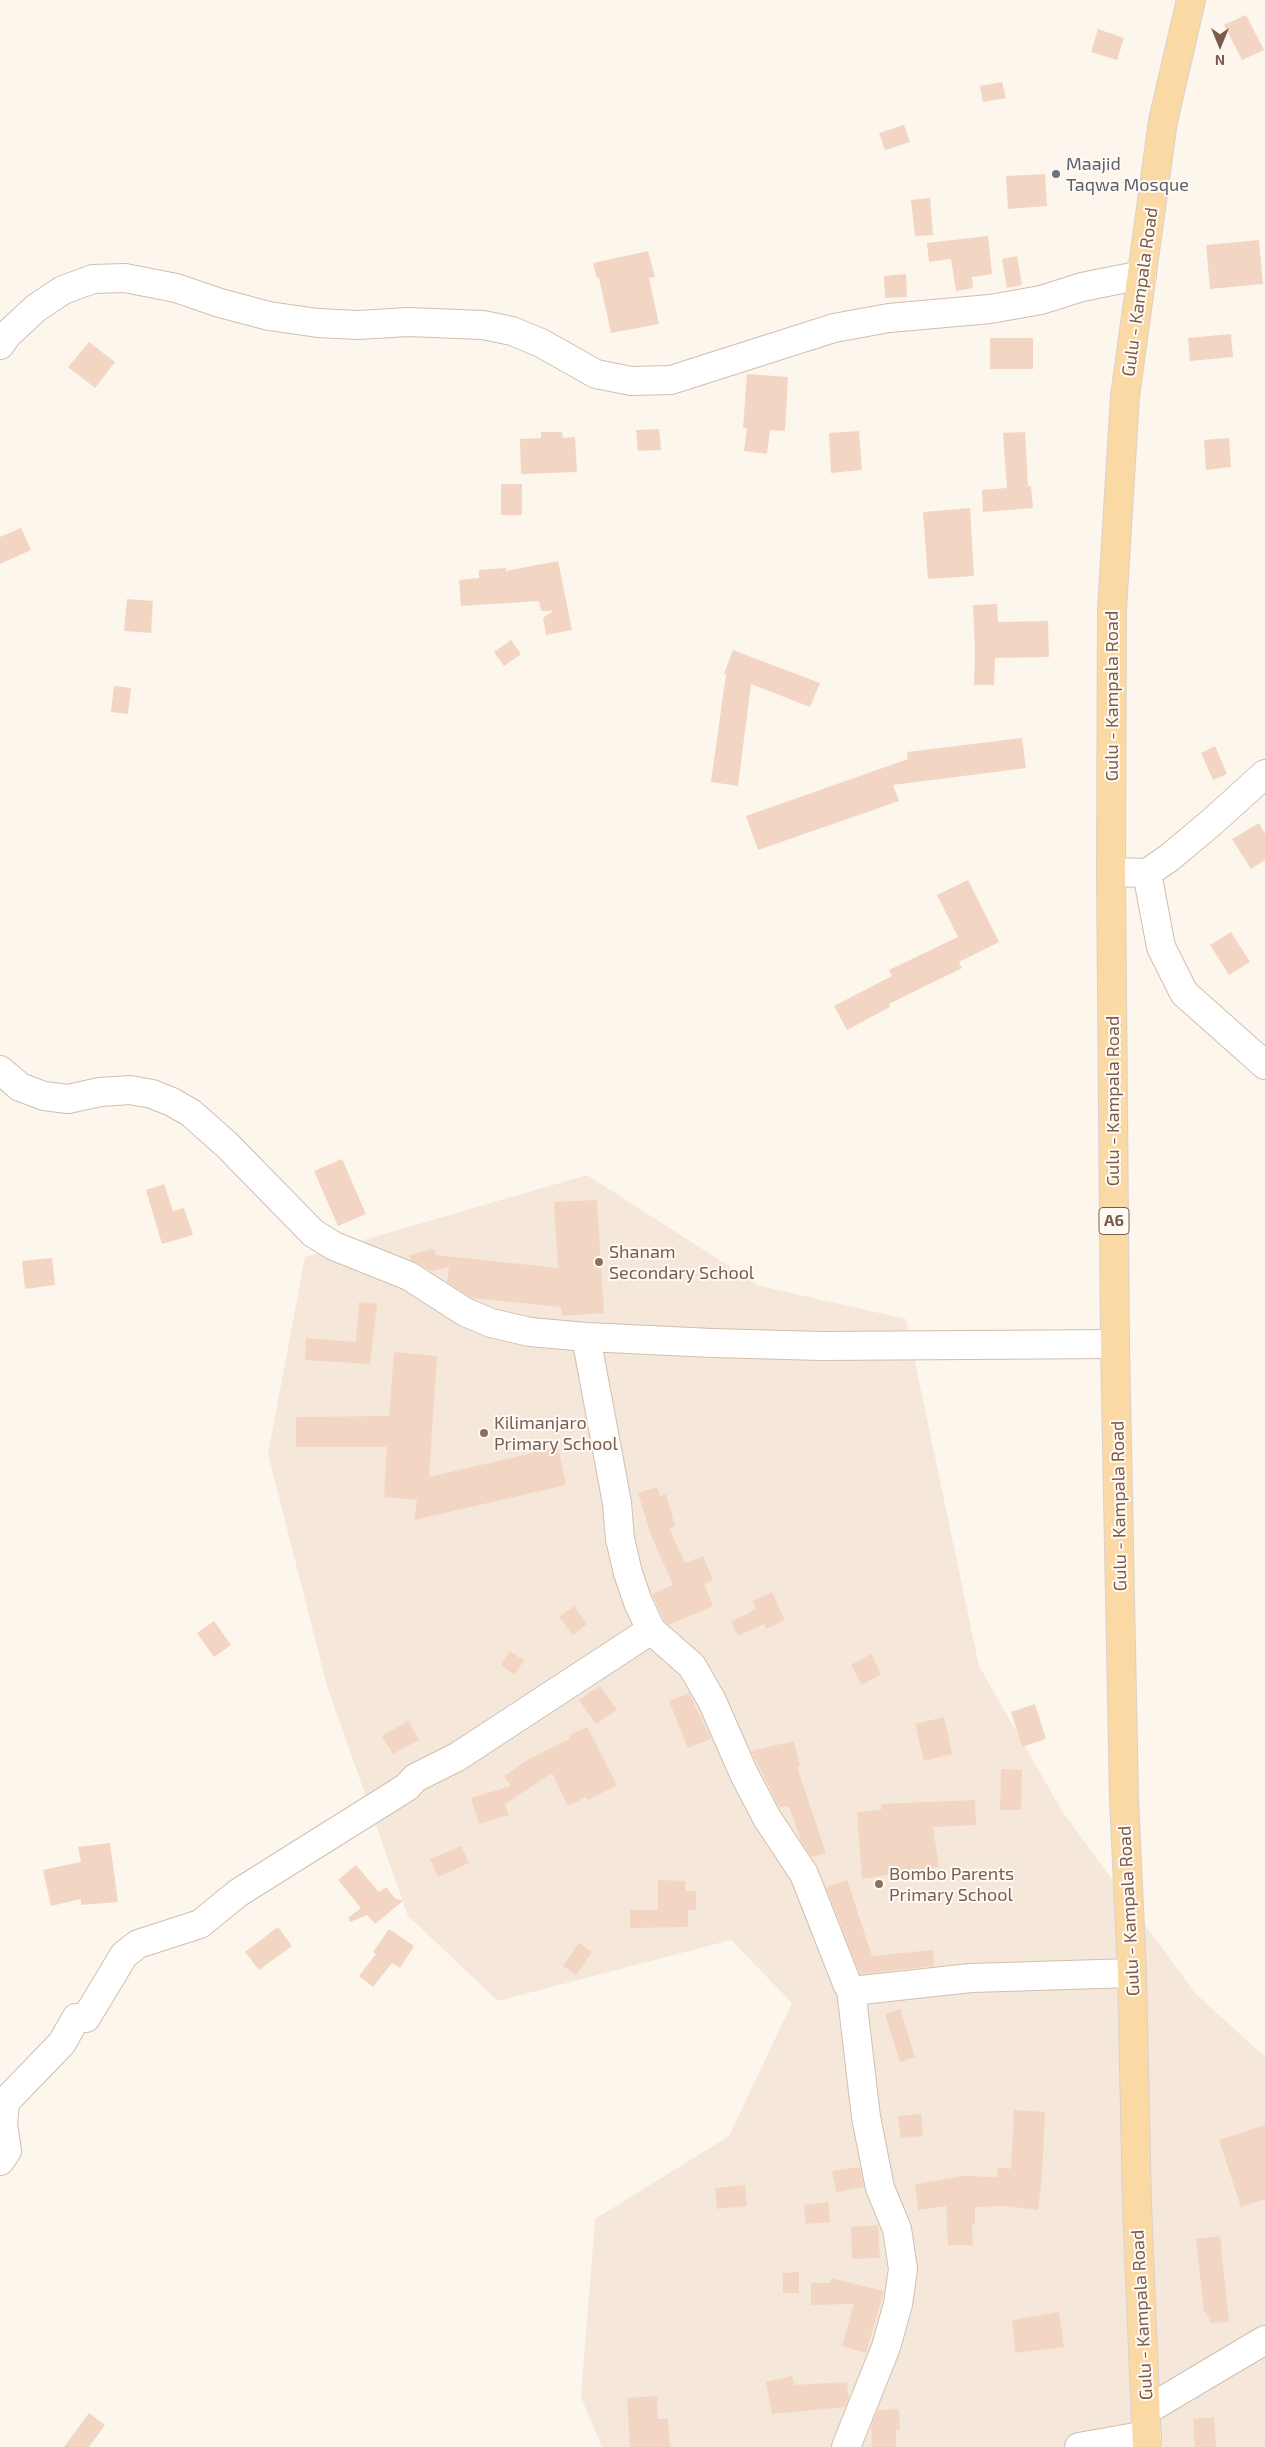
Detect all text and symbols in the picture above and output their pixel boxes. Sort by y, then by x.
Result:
north arrow [1195,20,1245,70]
text: N [1215,52,1225,69]
place label: Maajid Taqwa Mosque [1066,153,1189,195]
marker: Maajid Taqwa Mosque [1050,168,1062,180]
street label: Gulu - Kampala Road [1117,206,1163,378]
street label: Gulu - Kampala Road [1101,611,1123,781]
street label: Gulu - Kampala Road [1102,1016,1124,1186]
road number: A6 [1099,1208,1129,1234]
place label: Shanam Secondary School [609,1241,754,1284]
marker: Shanam Secondary School [593,1256,605,1268]
place label: Kilimanjaro Primary School [494,1412,618,1455]
street label: Gulu - Kampala Road [1107,1421,1131,1591]
marker: Kilimanjaro Primary School [478,1427,490,1439]
street label: Gulu - Kampala Road [1114,1825,1144,1997]
place label: Bombo Parents Primary School [889,1863,1014,1906]
marker: Bombo Parents Primary School [873,1878,885,1890]
street label: Gulu - Kampala Road [1127,2229,1157,2401]

